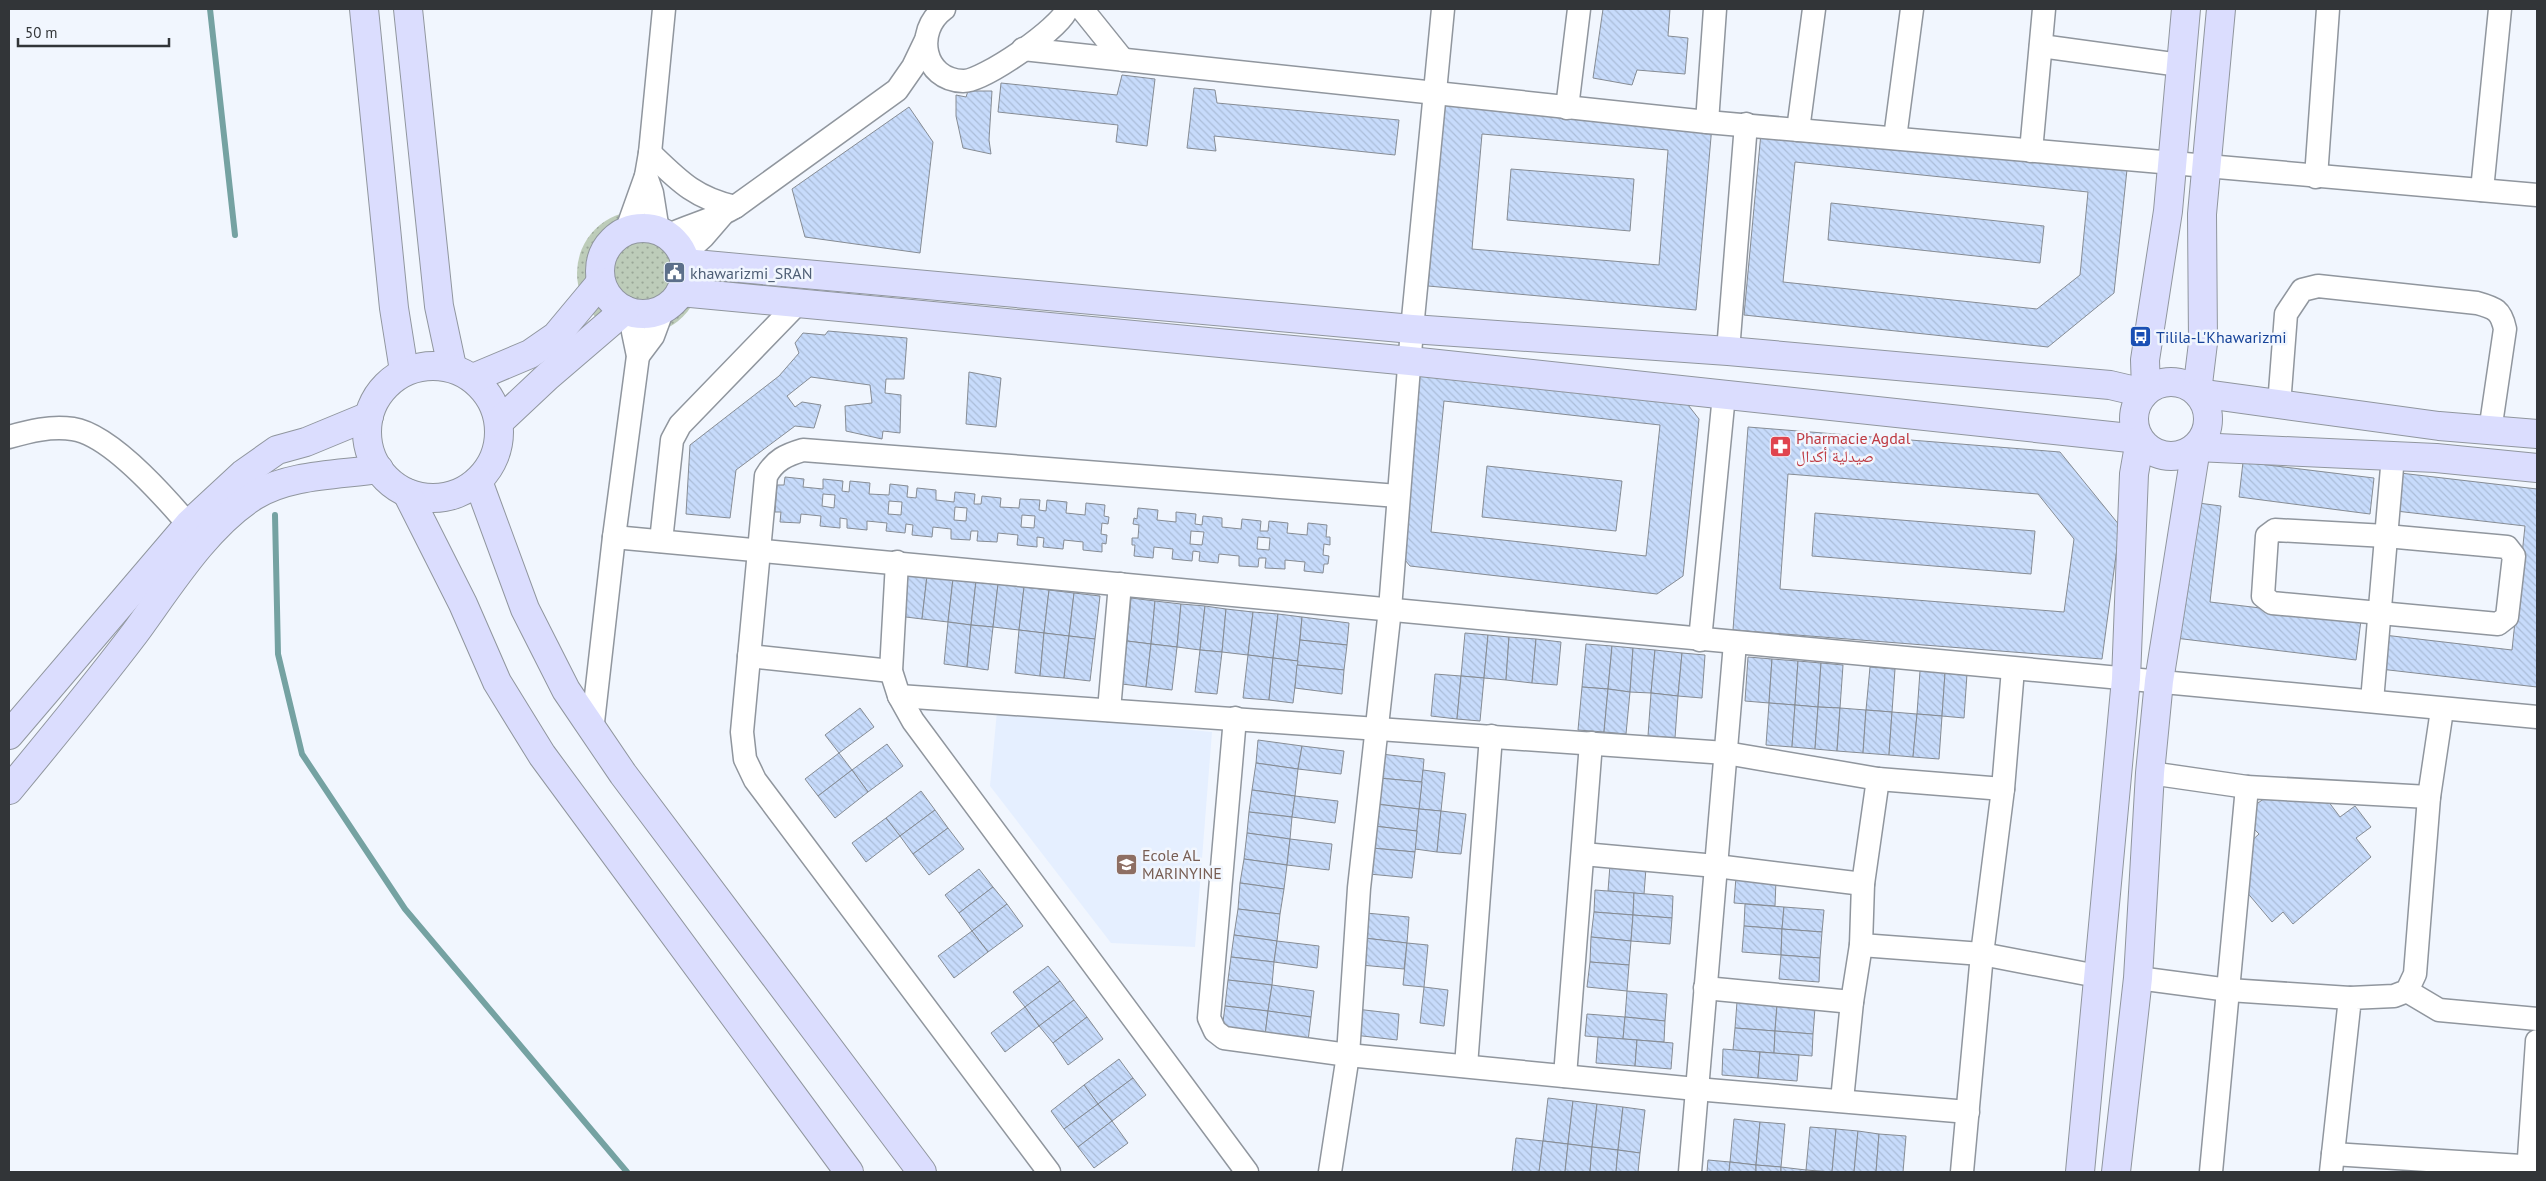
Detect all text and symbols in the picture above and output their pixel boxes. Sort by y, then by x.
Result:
scale bar [18,15,169,47]
text: 50 m [25,23,58,42]
public building icon: khawarizmi_SRAN [662,261,686,285]
place label: khawarizmi_SRAN [690,263,812,283]
bus stop icon: Tilila-L'Khawarizmi [2128,325,2152,349]
place label: Tilila-L'Khawarizmi [2156,327,2287,347]
place label: Pharmacie Agdal صيدلية أكدال [1796,428,1911,467]
pharmacy icon: Pharmacie Agdal صيدلية أكدال [1768,435,1792,459]
place label: Ecole AL MARINYINE [1142,845,1222,883]
school or university icon: Ecole AL MARINYINE [1114,852,1138,876]

